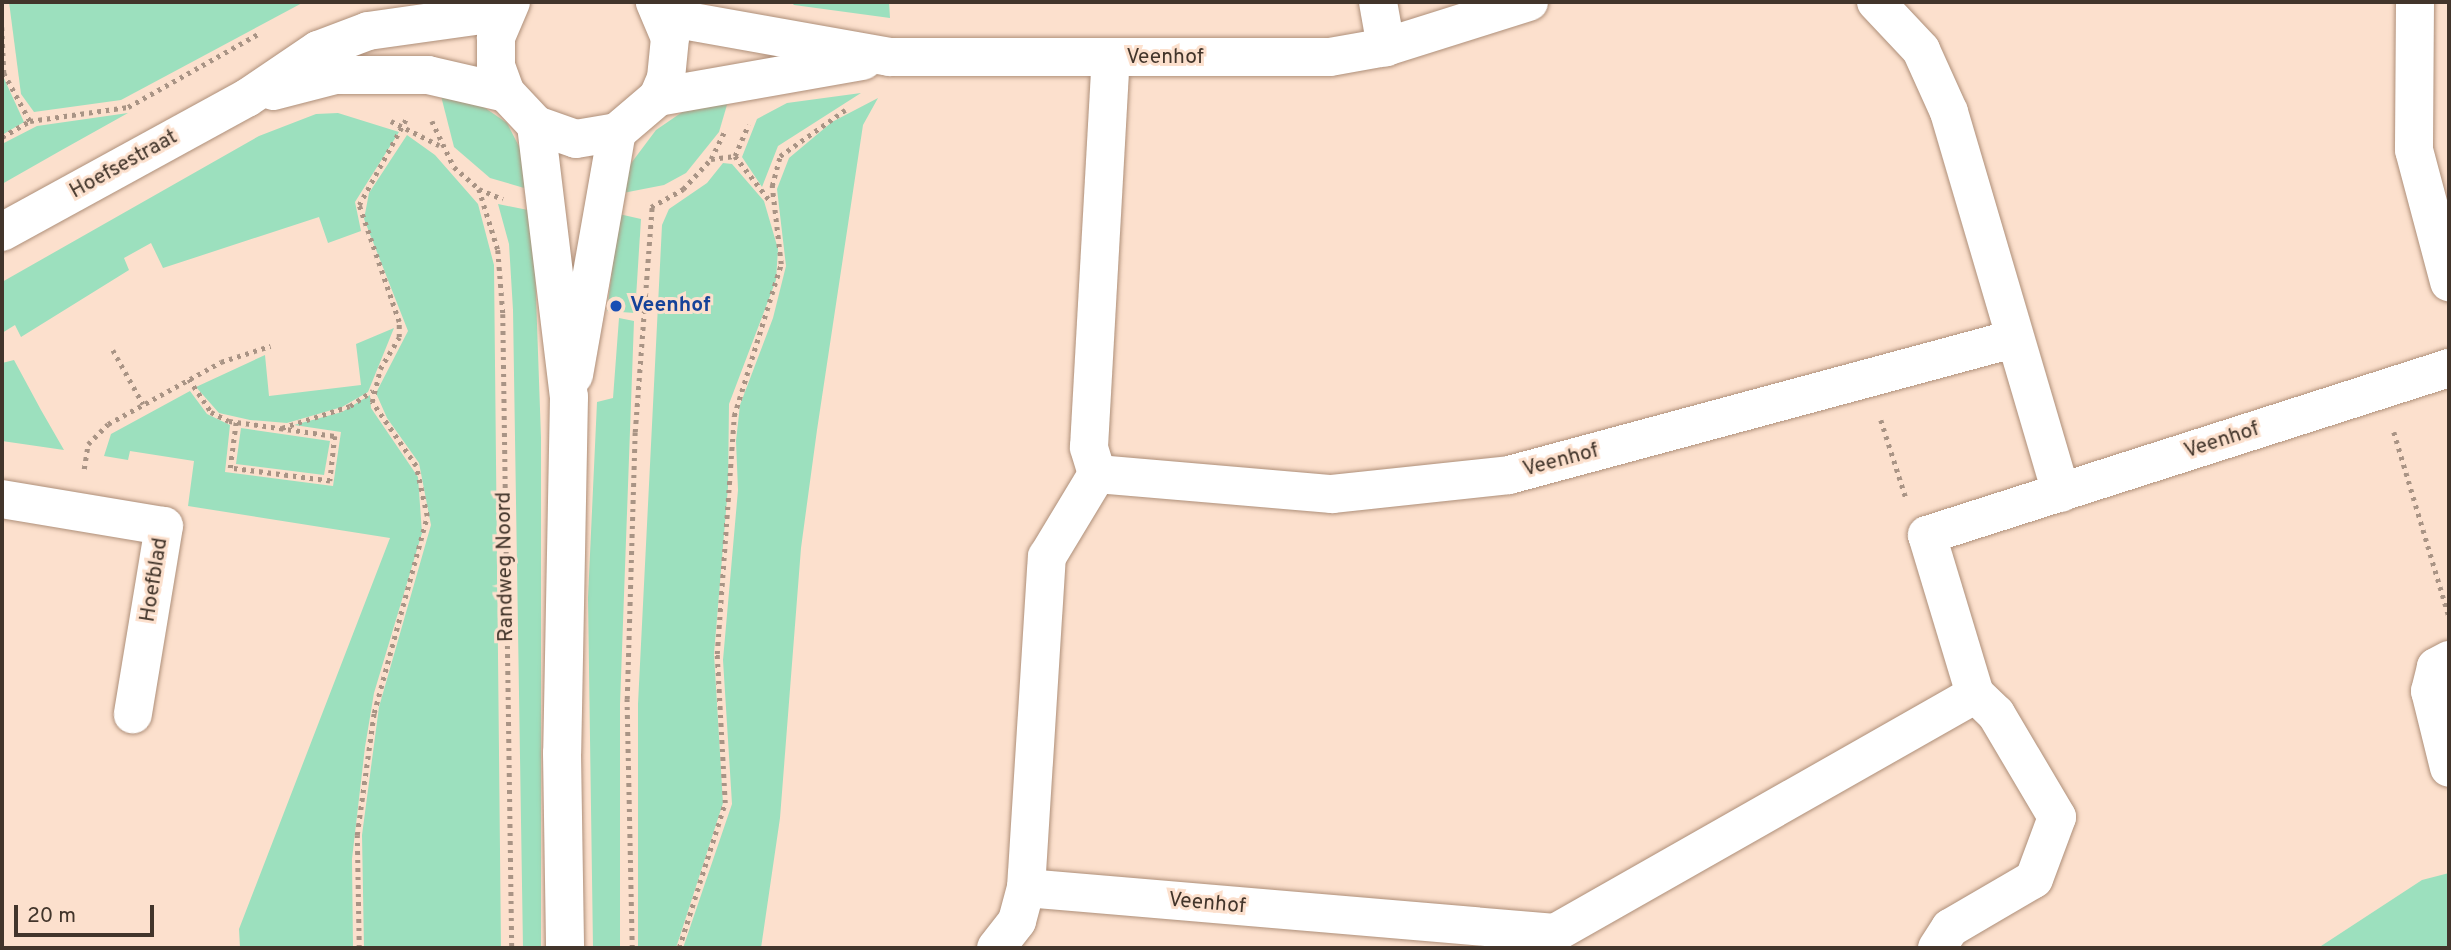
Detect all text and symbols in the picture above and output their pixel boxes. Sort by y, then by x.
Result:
street label: Veenhof [1126,45,1204,71]
street label: Hoefsestraat [66,125,182,205]
place label: Veenhof [630,293,711,319]
marker: Veenhof [608,298,624,314]
street label: Veenhof [2181,417,2263,465]
street label: Veenhof [1520,439,1602,483]
street label: Randweg Noord [492,492,520,642]
street label: Hoefblad [136,536,174,624]
street label: Veenhof [1167,888,1247,920]
scale bar [18,890,158,934]
text: 20 m [27,903,76,930]

